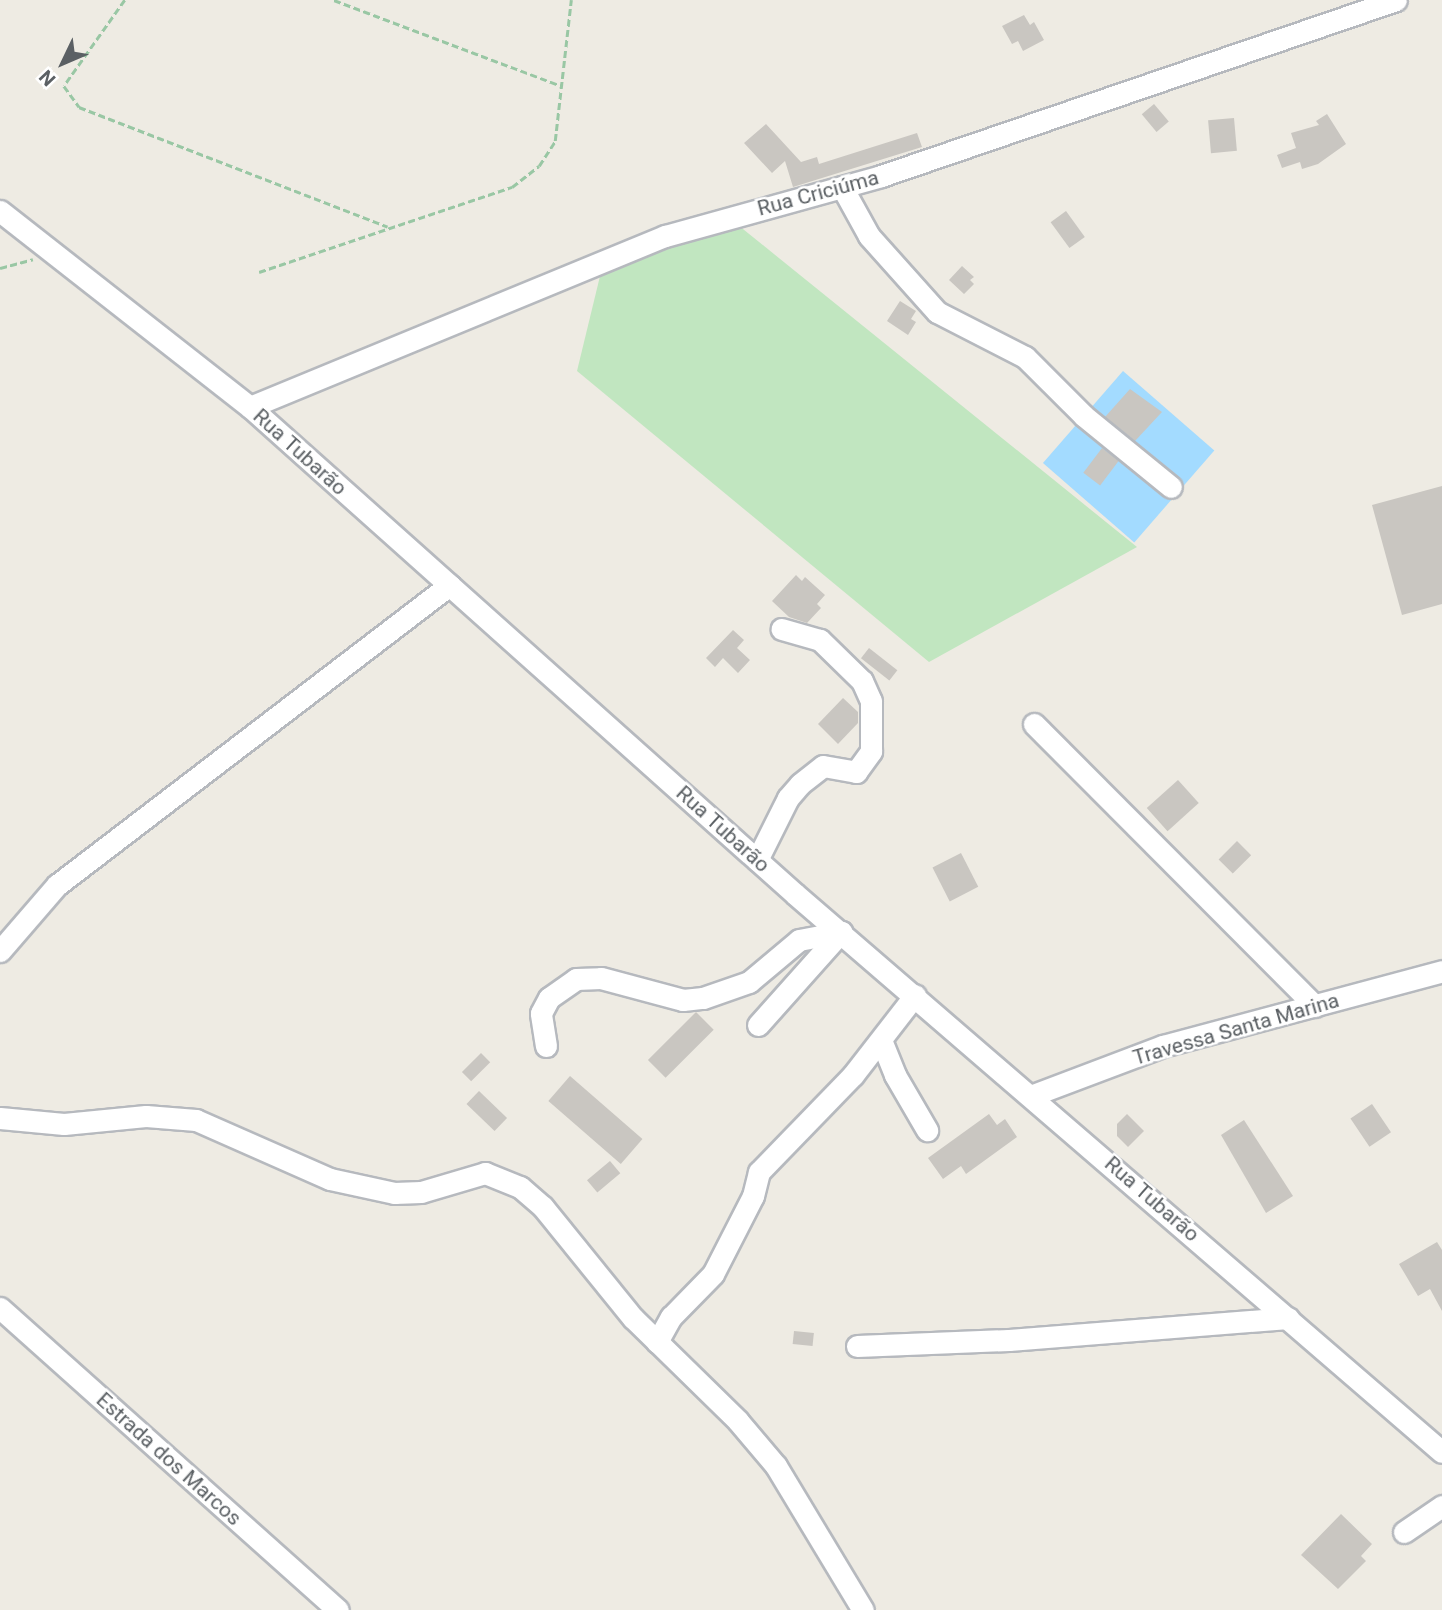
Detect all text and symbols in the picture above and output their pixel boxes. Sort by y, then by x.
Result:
north arrow [28,28,98,98]
text: N [35,65,60,91]
street label: Rua Criciúma [755,165,881,221]
street label: Rua Tubarão [248,403,352,501]
street label: Rua Tubarão [671,780,775,878]
street label: Travessa Santa Marina [1130,988,1342,1070]
street label: Rua Tubarão [1099,1151,1205,1247]
street label: Estrada dos Marcos [91,1387,247,1531]

